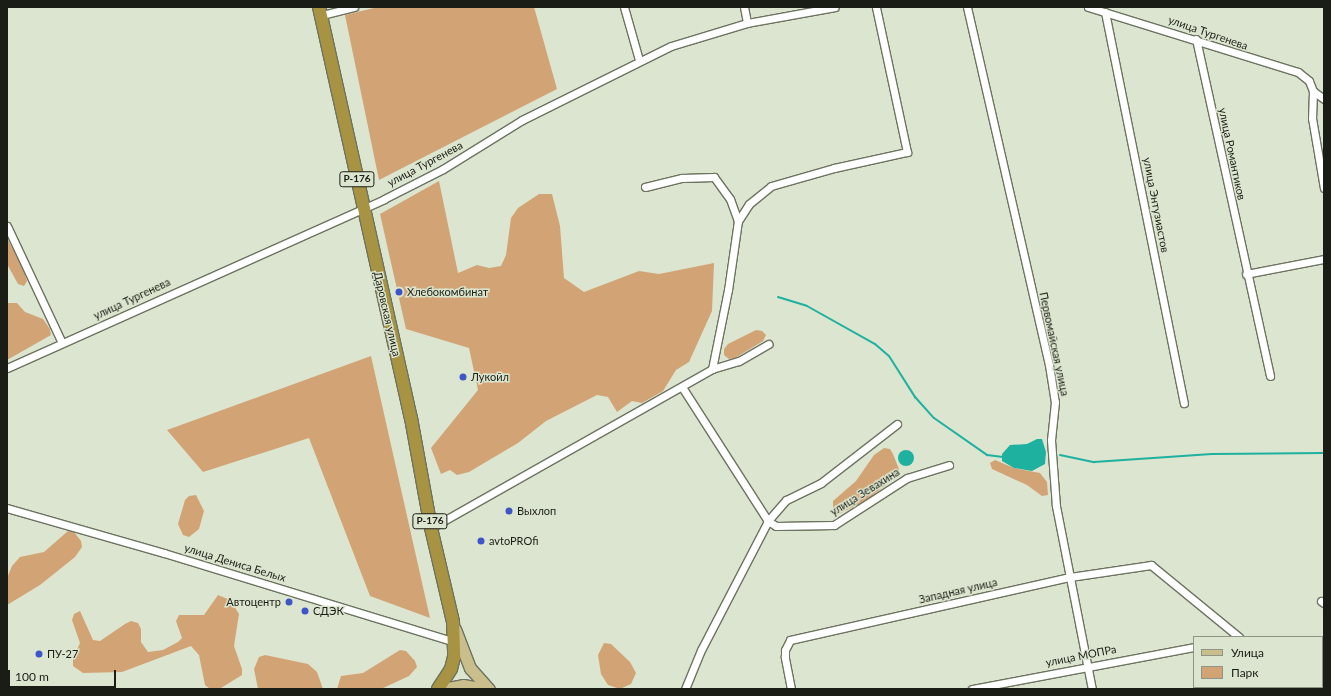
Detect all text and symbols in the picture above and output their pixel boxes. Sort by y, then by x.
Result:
street label: улица Тургенева [1166,13,1250,53]
street label: улица Романтиков [1216,107,1248,201]
street label: улица Тургенева [385,139,465,189]
street label: улица Энтузиастов [1140,156,1172,254]
road number: Р-176 [339,171,375,187]
street label: Даровская улица [371,270,403,358]
street label: улица Тургенева [91,275,173,323]
place label: Хлебокомбинат [407,285,488,299]
marker: Хлебокомбинат [394,287,404,297]
street label: Первомайская улица [1037,291,1071,397]
place label: Лукойл [471,370,509,384]
marker: Лукойл [458,372,468,382]
street label: улица Зевахина [828,465,902,519]
place label: Выхлоп [517,504,556,518]
marker: Выхлоп [504,506,514,516]
road number: Р-176 [412,513,448,529]
place label: avtoPROfi [489,534,538,548]
marker: avtoPROfi [476,536,486,546]
street label: улица Дениса Белых [183,541,287,585]
street label: Западная улица [917,576,999,606]
place label: Автоцентр [226,595,281,609]
marker: Автоцентр [284,597,294,607]
place label: СДЭК [313,604,344,618]
marker: СДЭК [300,606,310,616]
legend [1193,636,1323,688]
street label: улица МОПРа [1044,643,1118,669]
text: Улица [1231,645,1264,660]
place label: ПУ-27 [47,647,78,661]
marker: ПУ-27 [34,649,44,659]
scale bar [10,662,118,688]
text: Парк [1231,665,1259,680]
text: 100 m [15,669,49,684]

